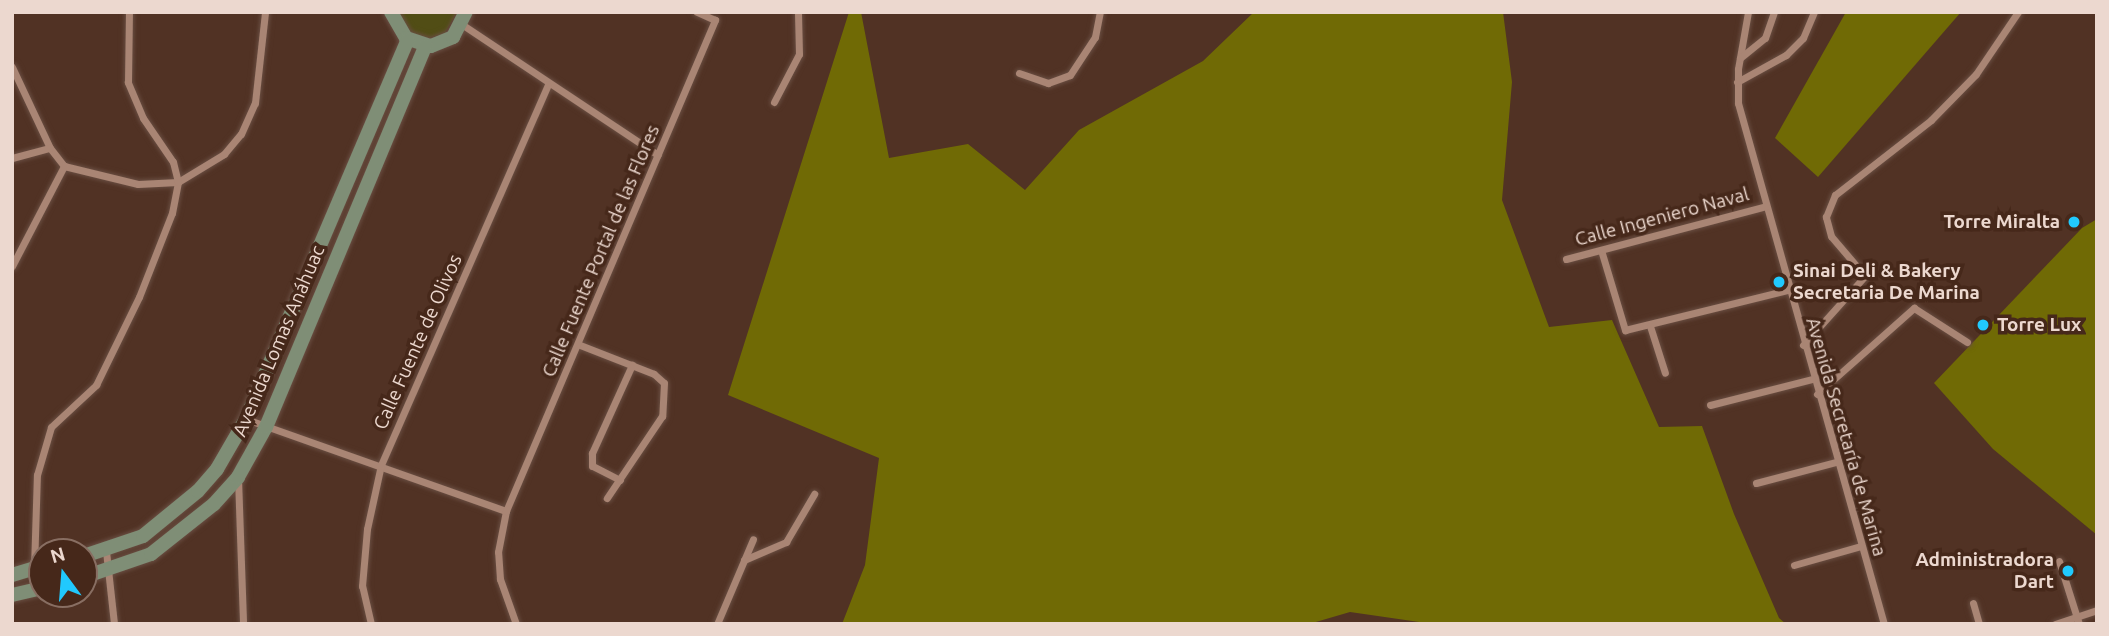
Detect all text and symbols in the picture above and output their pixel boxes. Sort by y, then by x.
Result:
street label: Calle Fuente Portal de las Flores [537,121,665,381]
street label: Calle Ingeniero Naval [1572,183,1752,251]
place label: Torre Miralta [1943,211,2060,233]
marker: Torre Miralta [2066,214,2082,230]
street label: Avenida Lomas Anáhuac [228,242,330,440]
street label: Calle Fuente de Olivos [369,251,467,433]
place label: Sinai Deli & Bakery Secretaria De Marina [1793,260,1980,304]
marker: Sinai Deli & Bakery Secretaria De Marina [1771,274,1787,290]
place label: Torre Lux [1997,314,2081,336]
street label: Avenida Secretaría de Marina [1801,315,1891,559]
marker: Torre Lux [1975,317,1991,333]
north arrow [28,538,98,608]
text: N [48,542,68,567]
place label: Administradora Dart [1915,549,2054,593]
marker: Administradora Dart [2060,563,2076,579]

